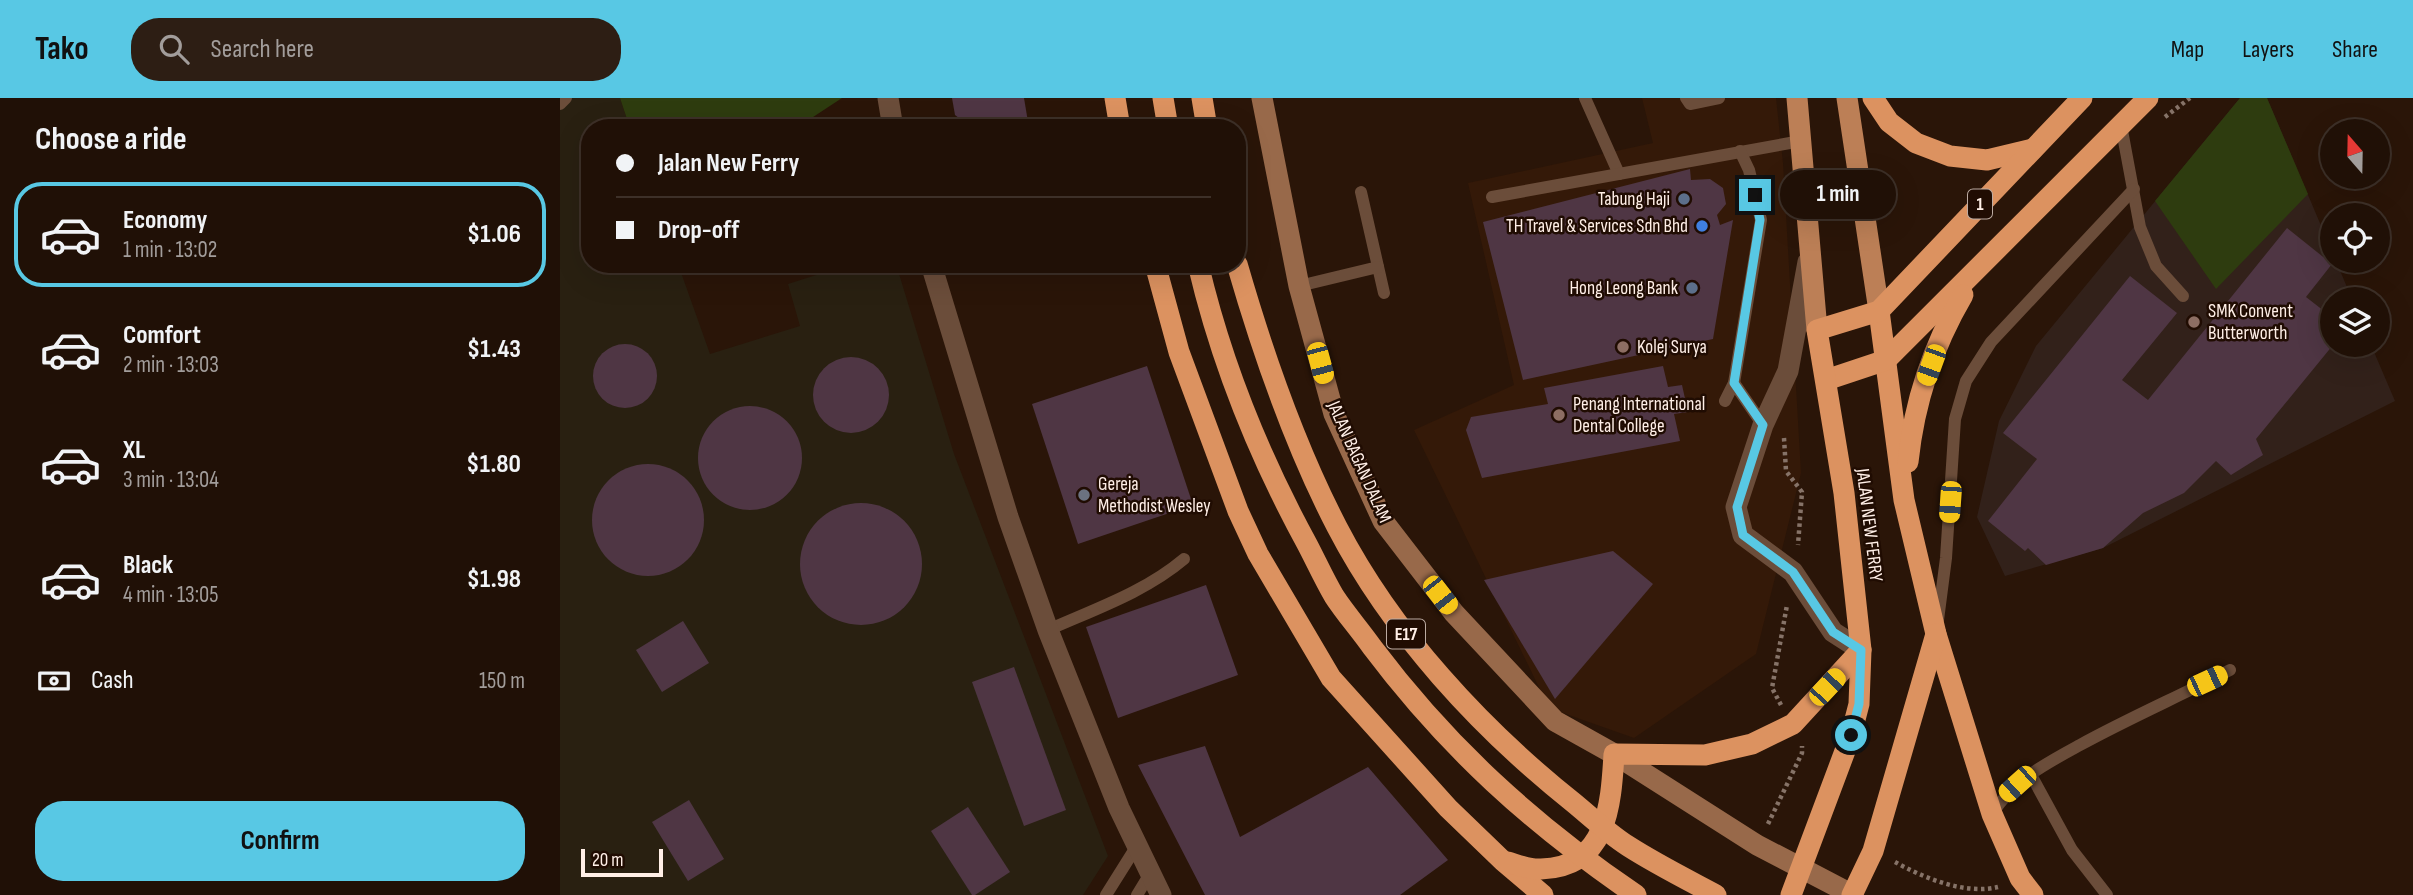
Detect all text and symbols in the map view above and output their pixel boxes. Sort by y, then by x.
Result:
search box [131,18,621,81]
text: Tako [35,29,89,69]
icon: search [155,30,193,68]
text: Search here [211,34,314,65]
text: Map [2171,35,2204,64]
text: Layers [2242,35,2294,64]
text: Share [2332,35,2378,64]
north arrow [2320,119,2390,189]
map controls [2320,119,2390,357]
text: Choose a ride [35,120,187,159]
text: Jalan New Ferry [658,148,799,179]
callout: 1 min [1780,170,1895,220]
route end [1739,179,1771,211]
text: 1 min [1817,180,1859,208]
place label: Tabung Haji [1598,188,1670,211]
road number: 1 [1968,190,1992,218]
marker: Tabung Haji [1676,191,1692,207]
icon: car [39,203,102,266]
button: locate [2320,203,2390,273]
text: Economy [123,205,207,236]
text: Drop-off [658,215,739,246]
place label: TH Travel & Services Sdn Bhd [1506,215,1688,238]
marker: TH Travel & Services Sdn Bhd [1694,218,1710,234]
text: $1.06 [467,219,521,250]
text: 1 min · 13:02 [123,236,217,264]
place label: Hong Leong Bank [1569,277,1679,300]
marker: Hong Leong Bank [1684,280,1700,296]
button: layers [2320,287,2390,357]
place label: SMK Convent Butterworth [2208,300,2293,345]
marker: SMK Convent Butterworth [2186,314,2202,330]
icon: car [39,318,102,381]
text: Comfort [123,320,201,351]
text: $1.43 [467,334,521,365]
place label: Kolej Surya [1637,336,1707,359]
marker: Kolej Surya [1615,339,1631,355]
car [1305,340,1336,386]
car [1914,342,1949,388]
text: 2 min · 13:03 [123,351,219,379]
place label: Penang International Dental College [1573,393,1705,438]
street label: JALAN BAGAN DALAM [1322,397,1396,526]
marker: Penang International Dental College [1551,407,1567,423]
icon: car [39,433,102,496]
text: XL [123,435,145,466]
text: $1.80 [466,449,521,480]
text: 3 min · 13:04 [123,466,219,494]
street label: JALAN NEW FERRY [1851,466,1887,583]
place label: Gereja Methodist Wesley [1098,473,1211,518]
car [1939,480,1962,524]
marker: Gereja Methodist Wesley [1076,487,1092,503]
icon: car [39,548,102,611]
text: Black [123,550,173,581]
text: $1.98 [467,564,521,595]
car [1419,572,1462,618]
text: 4 min · 13:05 [123,581,219,609]
road number: E17 [1387,620,1425,648]
icon: cash [35,662,73,700]
car [2184,663,2231,699]
car [1805,664,1850,710]
text: Cash [91,665,134,696]
text: 150 m [479,667,525,695]
route start [1835,719,1867,751]
car [1995,762,2040,806]
button: Confirm [35,801,525,881]
scale bar [581,846,663,878]
text: 20 m [592,849,624,872]

